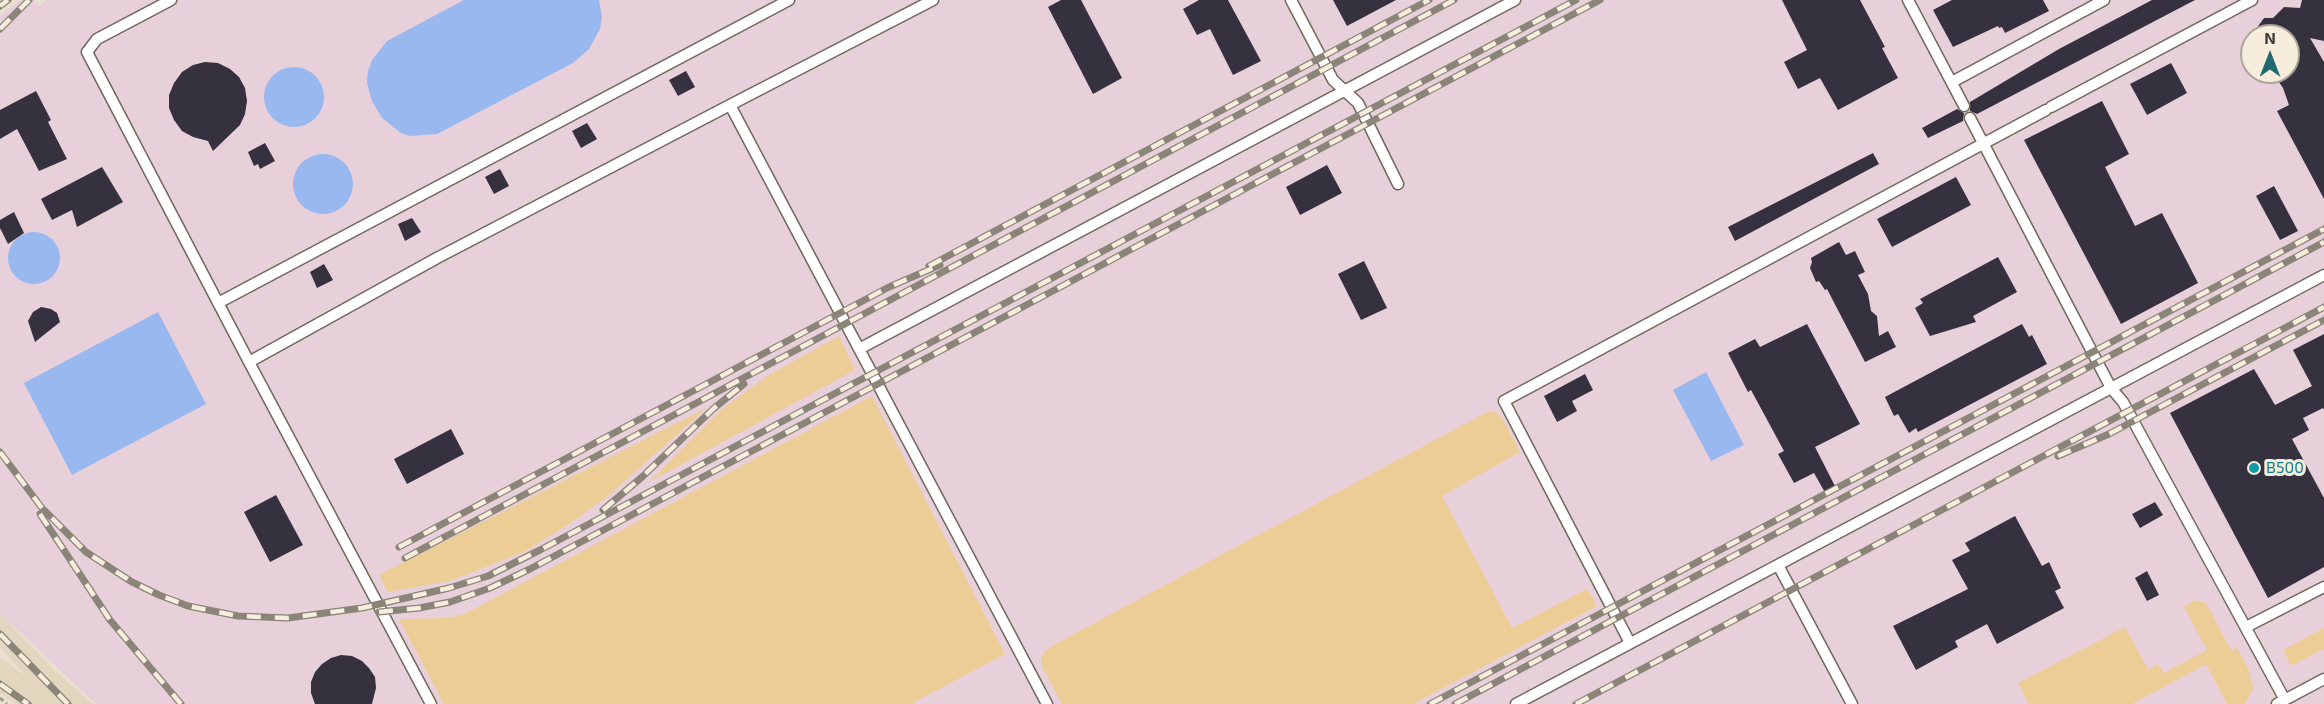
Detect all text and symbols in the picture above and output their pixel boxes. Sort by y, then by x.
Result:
north arrow [2240,24,2300,84]
text: N [2264,28,2276,47]
place label: B500 [2266,458,2304,478]
marker: B500 [2247,461,2261,475]

